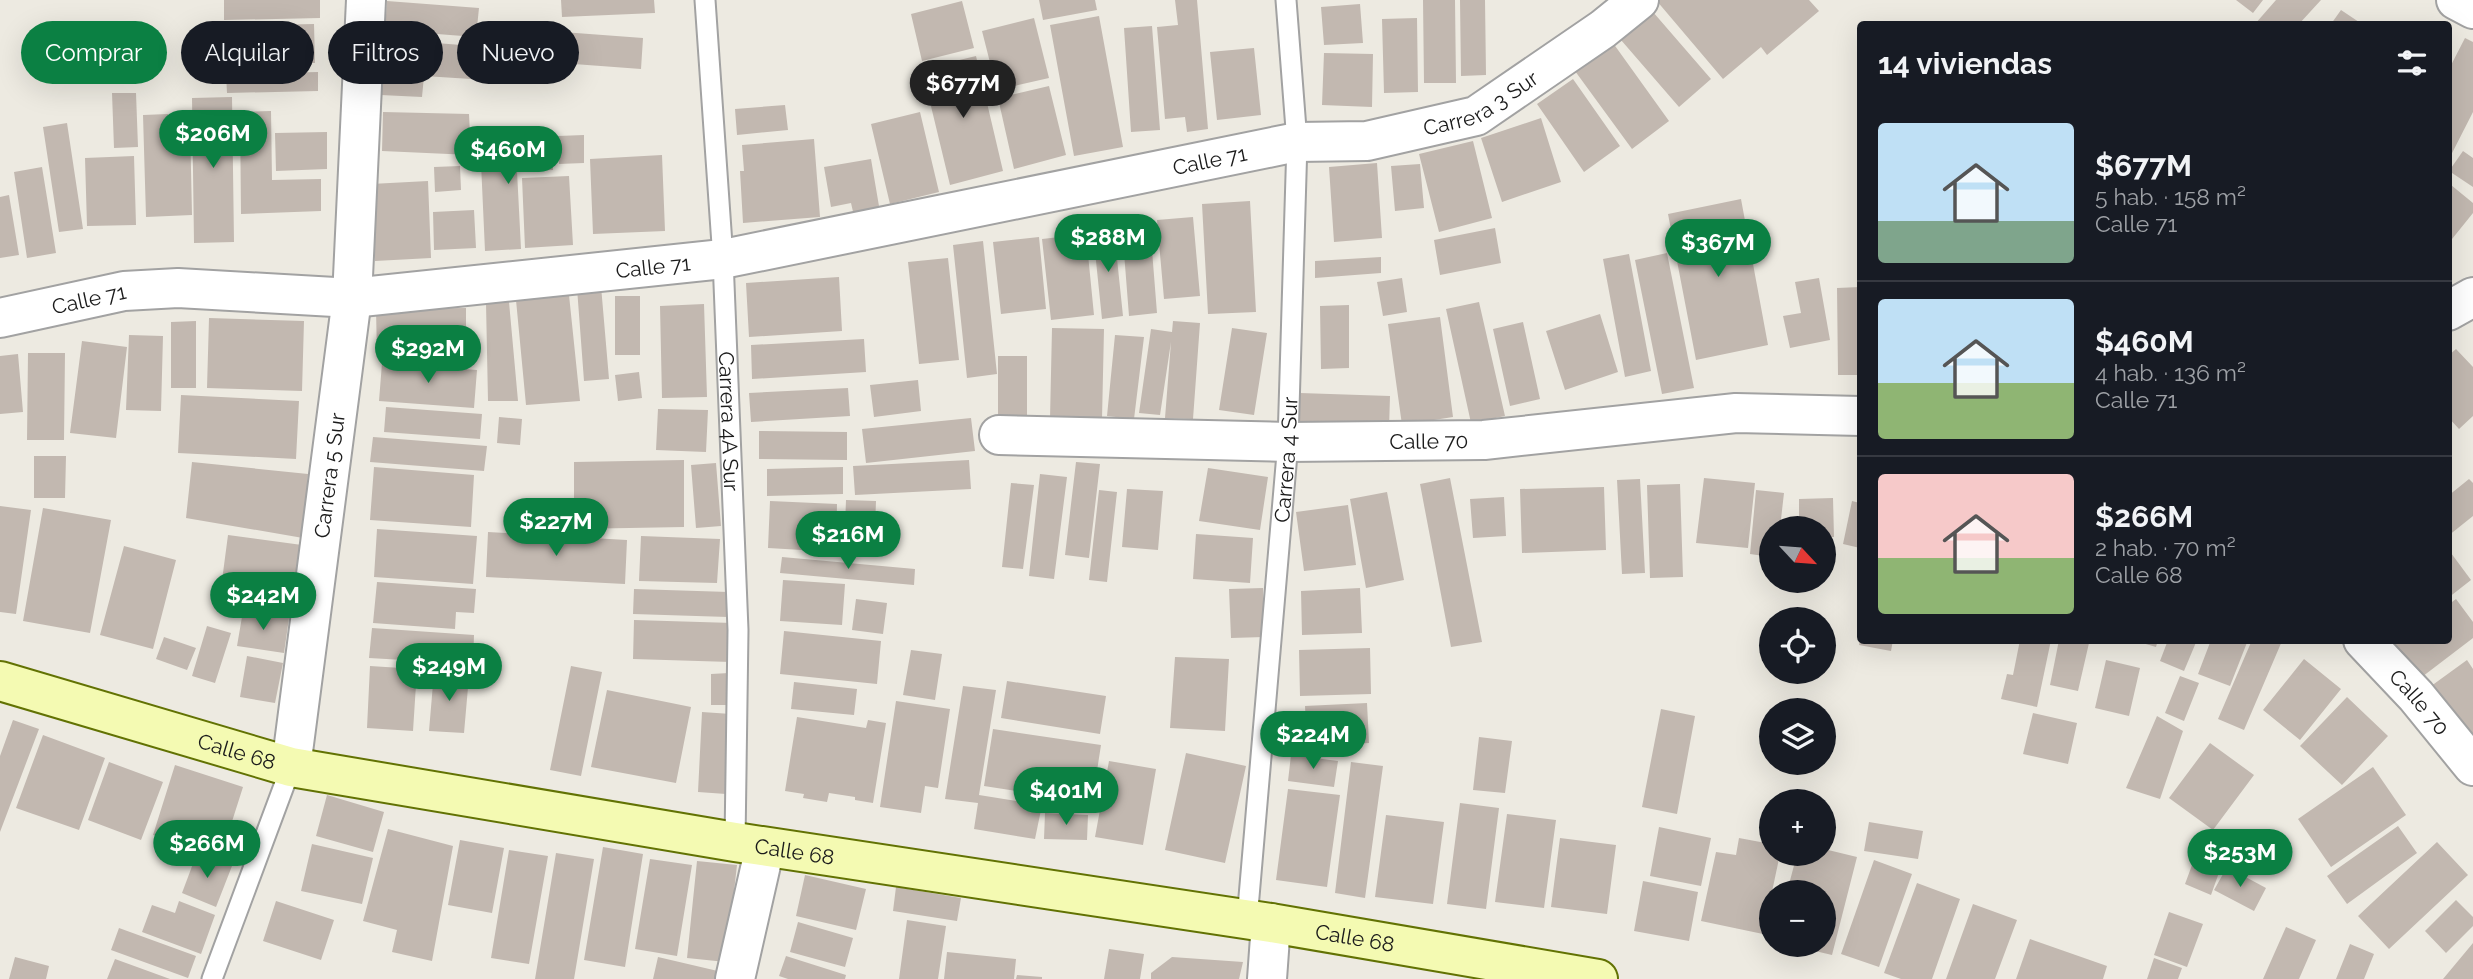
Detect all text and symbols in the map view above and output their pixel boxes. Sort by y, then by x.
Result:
chip: Comprar [21,21,167,84]
chip: Alquilar [181,21,314,84]
chip: Filtros [328,21,443,84]
chip: Nuevo [457,21,579,84]
icon: filters [2393,44,2431,82]
text: 14 viviendas [1878,46,2052,81]
pin: $677M [914,60,1012,120]
street label: Carrera 3 Sur [1421,65,1543,140]
text: $677M [926,69,1000,96]
pin: $206M [164,110,262,170]
text: $206M [175,119,251,146]
pin: $460M [459,127,557,186]
text: $460M [470,135,546,162]
street label: Calle 71 [1170,140,1249,180]
text: $677M [2095,148,2192,183]
icon: home [1934,151,2018,235]
text: 5 hab. · 158 m² [2095,183,2246,210]
text: Calle 71 [2095,210,2177,237]
pin: $288M [1059,215,1157,274]
pin: $367M [1669,219,1767,279]
text: $288M [1070,223,1146,250]
text: $367M [1681,228,1755,255]
street label: Calle 71 [614,250,692,283]
street label: Calle 71 [50,278,128,319]
text: $460M [2095,324,2194,359]
pin: $292M [379,326,477,385]
icon: home [1934,327,2018,411]
text: $292M [391,334,465,361]
street label: Carrera 4A Sur [714,351,745,492]
text: 4 hab. · 136 m² [2095,359,2246,386]
text: Calle 71 [2095,386,2177,413]
street label: Carrera 4 Sur [1269,396,1302,524]
street label: Carrera 5 Sur [308,411,350,540]
street label: Calle 70 [1389,428,1469,453]
pin: $227M [507,498,605,558]
text: $266M [2095,499,2193,534]
icon: home [1934,502,2018,586]
text: $227M [519,507,593,534]
pin: $216M [799,512,897,571]
north arrow [1759,516,1836,593]
map controls [1759,516,1836,957]
text: $216M [812,520,884,547]
text: 2 hab. · 70 m² [2095,534,2236,561]
text: Calle 68 [2095,561,2183,588]
pin: $242M [214,572,312,632]
text: $242M [226,581,300,608]
button: locate [1759,607,1836,684]
pin: $249M [400,644,498,703]
text: $249M [412,652,486,679]
street label: Calle 70 [2385,664,2455,740]
button: layers [1759,698,1836,775]
pin: $224M [1264,712,1362,771]
text: $224M [1276,720,1350,747]
street label: Calle 68 [195,728,279,774]
pin: $401M [1017,768,1115,827]
text: $401M [1029,776,1103,803]
button: + [1759,789,1836,866]
pin: $266M [158,820,256,880]
text: $266M [169,829,245,856]
pin: $253M [2191,830,2289,889]
street label: Calle 68 [753,833,836,869]
text: $253M [2203,838,2277,865]
button: − [1759,880,1836,957]
street label: Calle 68 [1313,918,1397,956]

